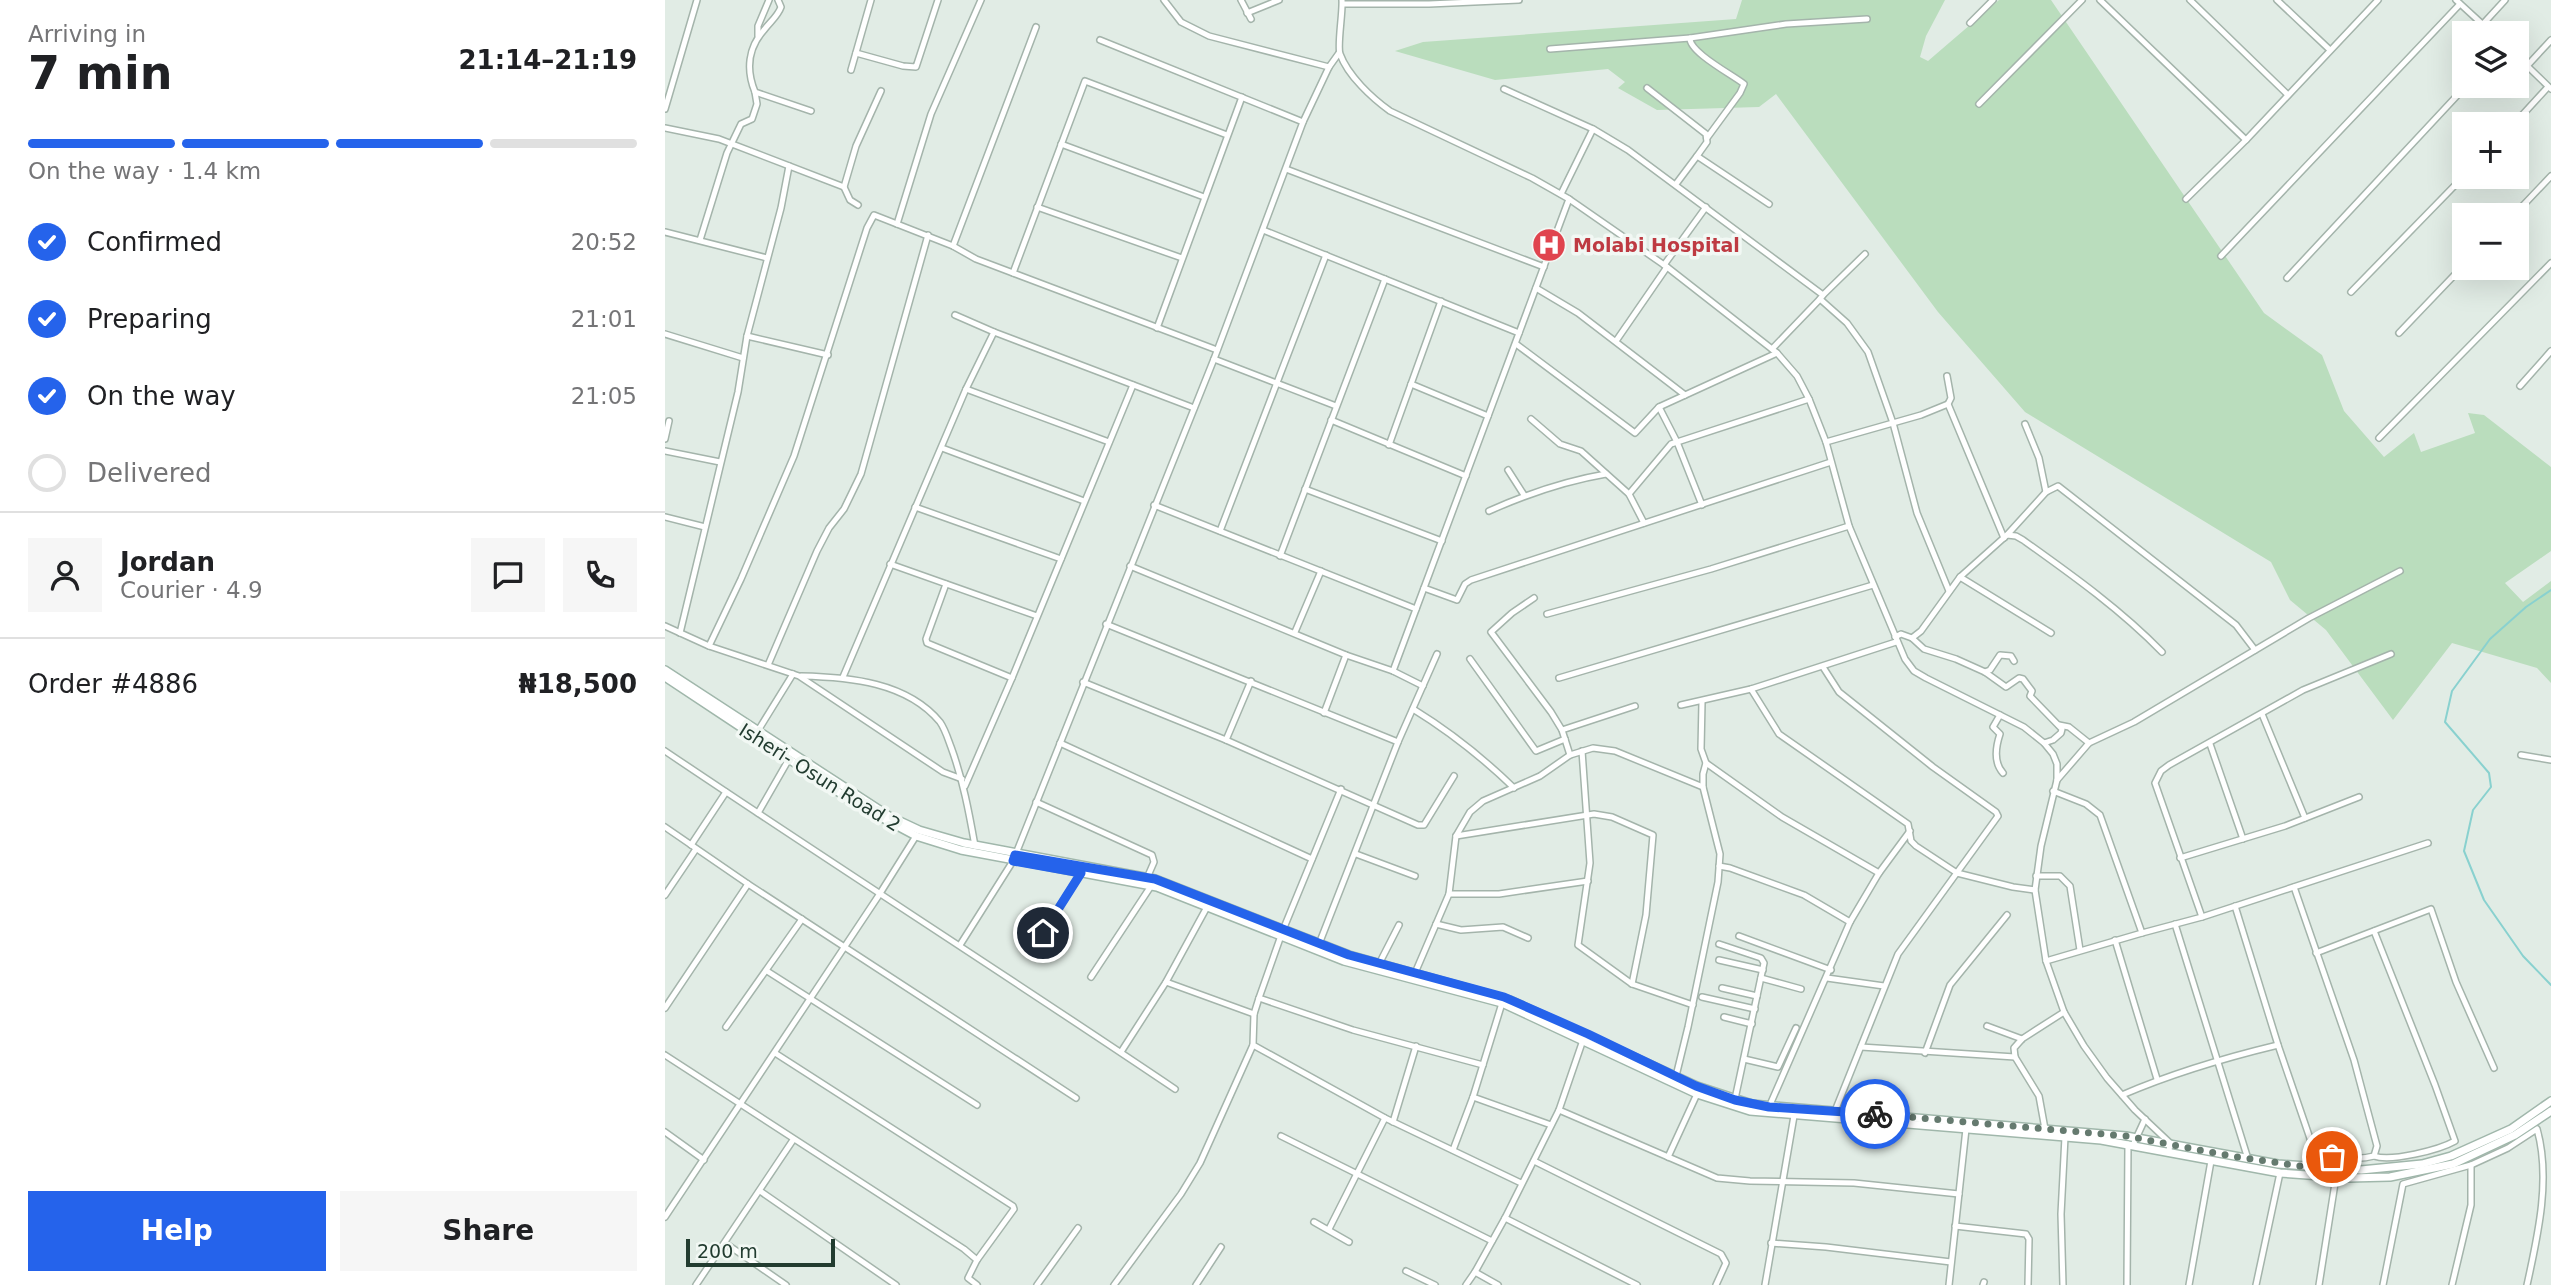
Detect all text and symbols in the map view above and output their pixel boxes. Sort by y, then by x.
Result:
text: Arriving in [28,21,146,47]
map controls [2452,21,2529,280]
button: layers [2452,21,2529,98]
text: 21:14–21:19 [458,45,637,75]
text: 7 min [28,46,172,100]
button: + [2452,112,2529,189]
text: On the way · 1.4 km [28,158,261,184]
button: − [2452,203,2529,280]
icon: check [28,223,66,261]
hospital icon: Molabi Hospital [1530,226,1568,264]
text: Confirmed [87,227,222,257]
text: 20:52 [571,229,637,255]
place label: Molabi Hospital [1573,234,1740,256]
icon: check [28,300,66,338]
text: Preparing [87,304,212,334]
text: 21:01 [571,306,637,332]
icon: check [28,377,66,415]
text: On the way [87,381,236,411]
text: 21:05 [571,383,637,409]
text: Delivered [87,458,211,488]
button: person [28,538,102,612]
button: chat [471,538,545,612]
button: phone [563,538,637,612]
text: Jordan [120,547,215,577]
text: Courier · 4.9 [120,577,263,603]
text: Order #4886 [28,669,198,699]
text: ₦18,500 [519,669,637,699]
street label: Isheri- Osun Road 2 [735,718,905,836]
pin [1013,903,1073,963]
icon: home [1024,914,1062,952]
courier [1840,1079,1910,1149]
icon: bike [1856,1095,1894,1133]
pin [2302,1127,2362,1187]
icon: bag [2313,1138,2351,1176]
button: Help [28,1191,326,1271]
button: Share [340,1191,637,1271]
scale bar [686,1236,835,1268]
text: 200 m [697,1240,758,1262]

